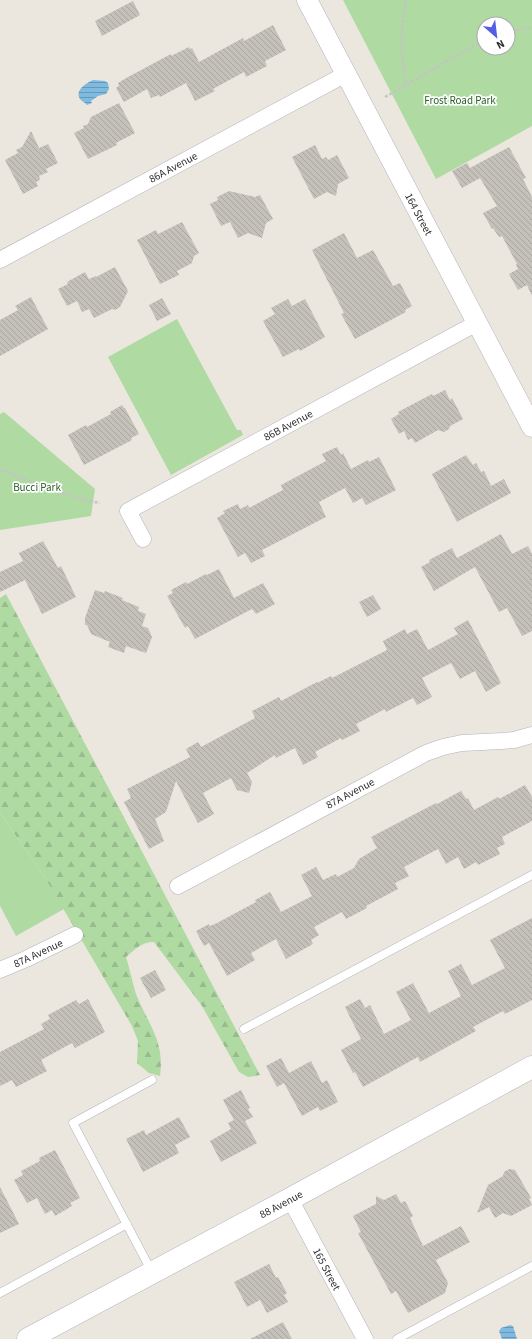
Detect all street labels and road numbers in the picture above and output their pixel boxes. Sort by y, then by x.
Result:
street label: 86A Avenue [146,148,201,187]
street label: 164 Street [401,190,436,238]
street label: 86B Avenue [261,406,316,445]
street label: 87A Avenue [323,774,378,813]
street label: 87A Avenue [11,935,66,971]
street label: 88 Avenue [257,1187,306,1222]
street label: 165 Street [309,1245,344,1293]

